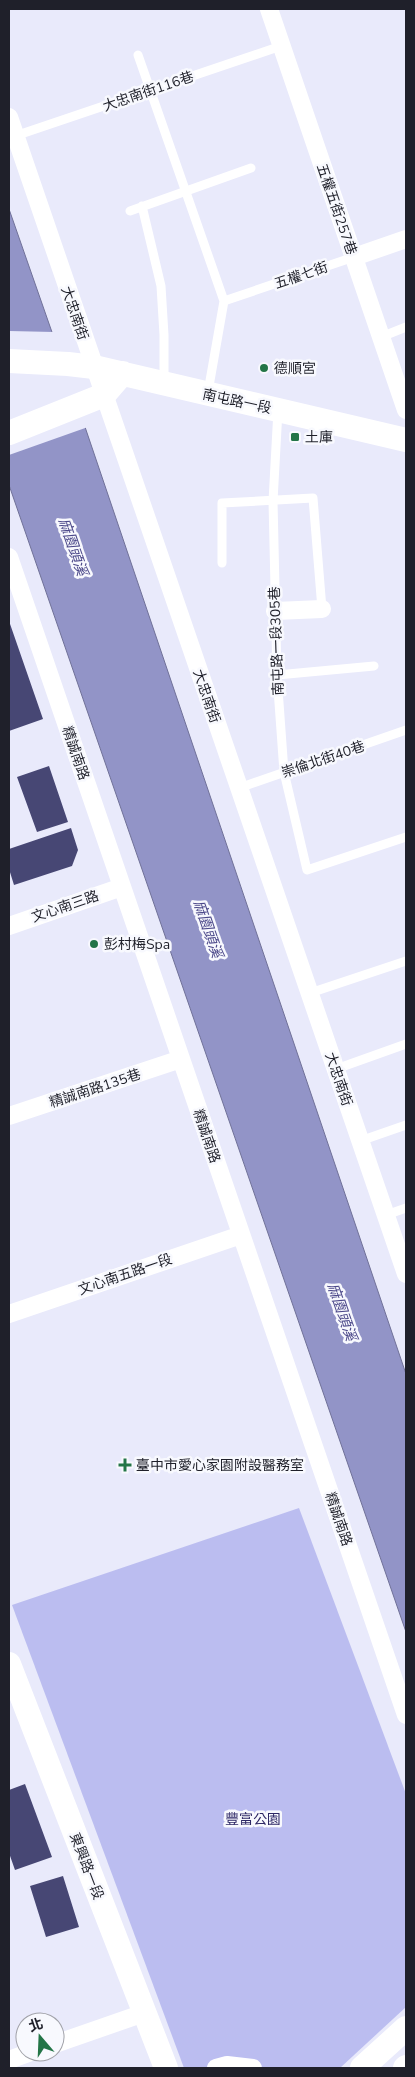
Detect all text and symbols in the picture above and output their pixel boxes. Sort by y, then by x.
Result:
street label: 大忠南街116巷 [100,67,196,116]
street label: 五權五街257巷 [312,161,361,257]
street label: 五權七街 [272,257,331,294]
street label: 大忠南街 [56,284,93,343]
place label: 德順宮 [274,359,316,378]
marker: 德順宮 [258,362,270,374]
street label: 南屯路一段 [201,385,273,418]
place label: 土庫 [305,428,333,447]
marker: 土庫 [289,431,301,443]
water label: 麻園頭溪 [54,515,93,581]
street label: 南屯路一段305巷 [265,586,288,696]
street label: 大忠南街 [188,667,225,726]
street label: 精誠南路 [57,724,94,783]
street label: 崇倫北街40巷 [279,736,367,783]
street label: 文心南三路 [29,886,101,927]
water label: 麻園頭溪 [189,897,228,963]
place label: 彭村梅Spa [104,935,170,954]
marker: 彭村梅Spa [88,938,100,950]
street label: 大忠南街 [320,1050,357,1109]
street label: 精誠南路135巷 [47,1065,143,1112]
street label: 精誠南路 [188,1107,225,1166]
street label: 文心南五路一段 [76,1250,175,1299]
water label: 麻園頭溪 [323,1280,362,1346]
place label: 臺中市愛心家園附設醫務室 [136,1456,304,1475]
marker: 臺中市愛心家園附設醫務室 [118,1458,132,1472]
street label: 精誠南路 [320,1490,357,1549]
park label: 豐富公園 [225,1810,281,1829]
street label: 東興路一段 [65,1830,108,1902]
north arrow [15,2012,65,2062]
text: 北 [26,2014,46,2036]

